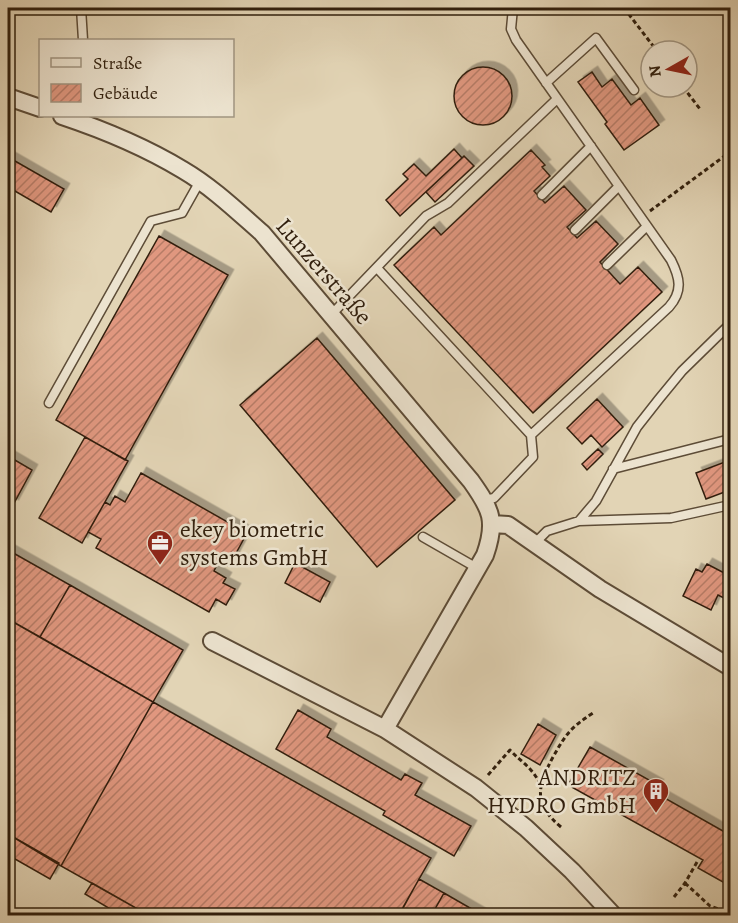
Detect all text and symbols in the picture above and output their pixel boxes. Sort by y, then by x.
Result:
legend [39,39,234,117]
north arrow [639,39,699,99]
text: Straße [93,51,142,75]
text: N [643,63,667,79]
text: Gebäude [93,81,158,105]
street label: Lunzerstraße [269,211,379,331]
place label: ekey biometric systems GmbH [180,513,328,573]
office icon: ekey biometric systems GmbH [145,528,175,566]
place label: ANDRITZ HYDRO GmbH [487,761,636,821]
building icon: ANDRITZ HYDRO GmbH [641,776,671,814]

